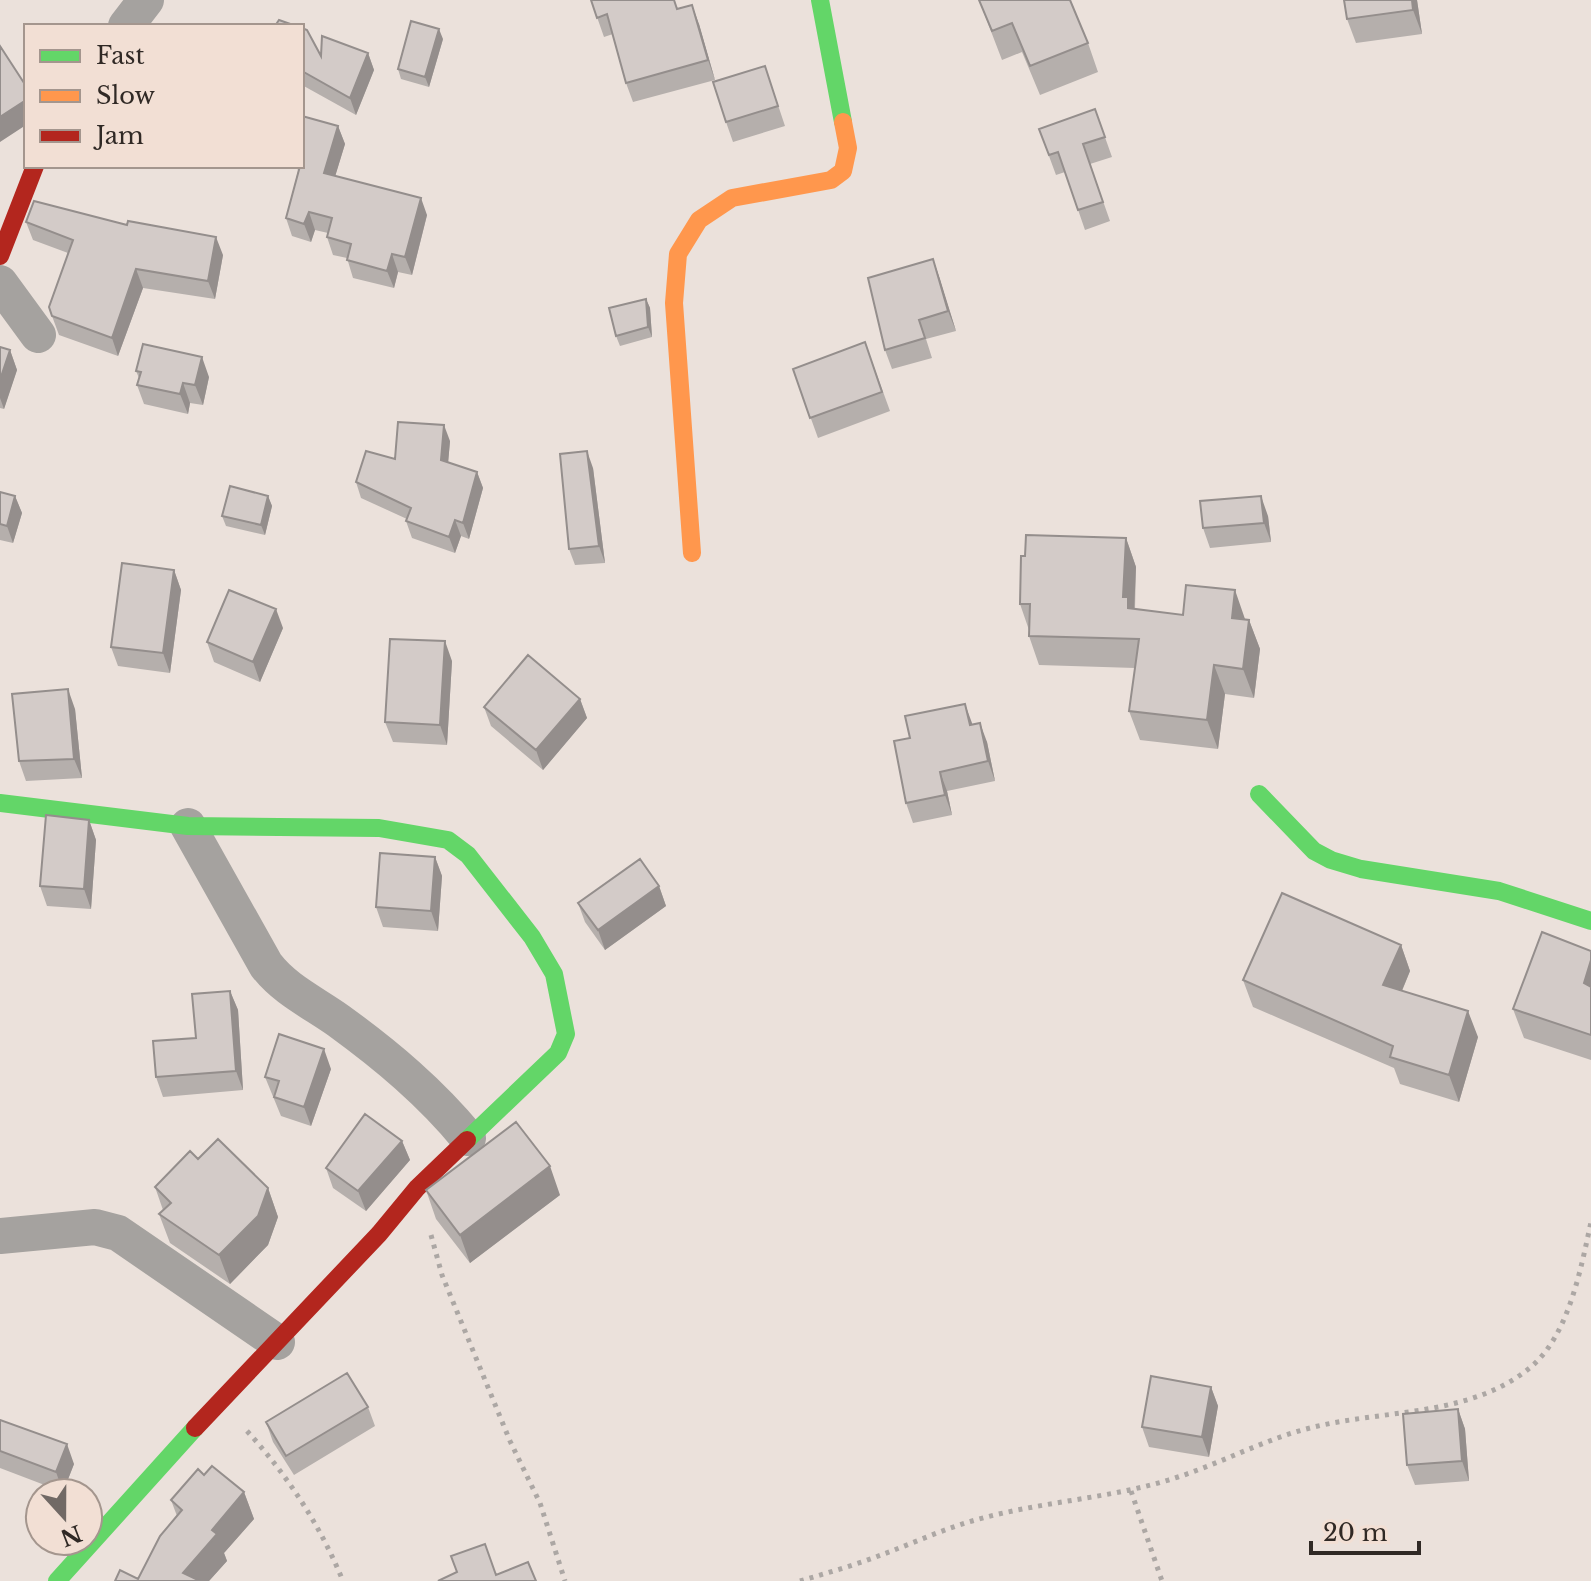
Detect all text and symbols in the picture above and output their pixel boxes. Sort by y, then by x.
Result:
legend [24,24,304,168]
text: Fast [96,41,144,70]
text: Slow [96,81,155,110]
text: Jam [93,121,144,150]
north arrow [24,1477,104,1557]
scale bar [1311,1505,1419,1555]
text: 20 m [1323,1518,1388,1547]
text: N [56,1519,85,1552]

